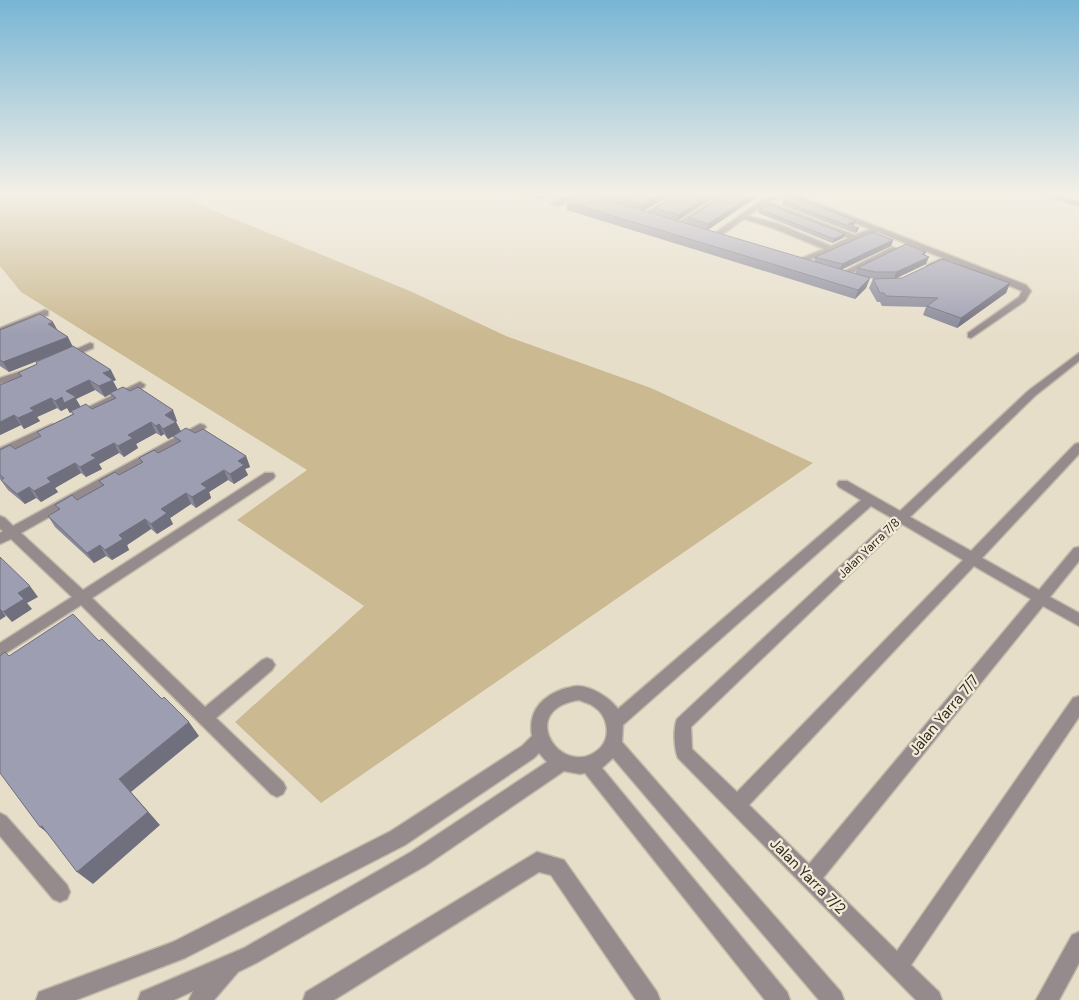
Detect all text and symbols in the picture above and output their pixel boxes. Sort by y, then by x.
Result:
street label: Jalan Yarra 7/8 [835,514,903,582]
street label: Jalan Yarra 7/7 [904,670,984,760]
street label: Jalan Yarra 7/2 [766,834,850,918]

